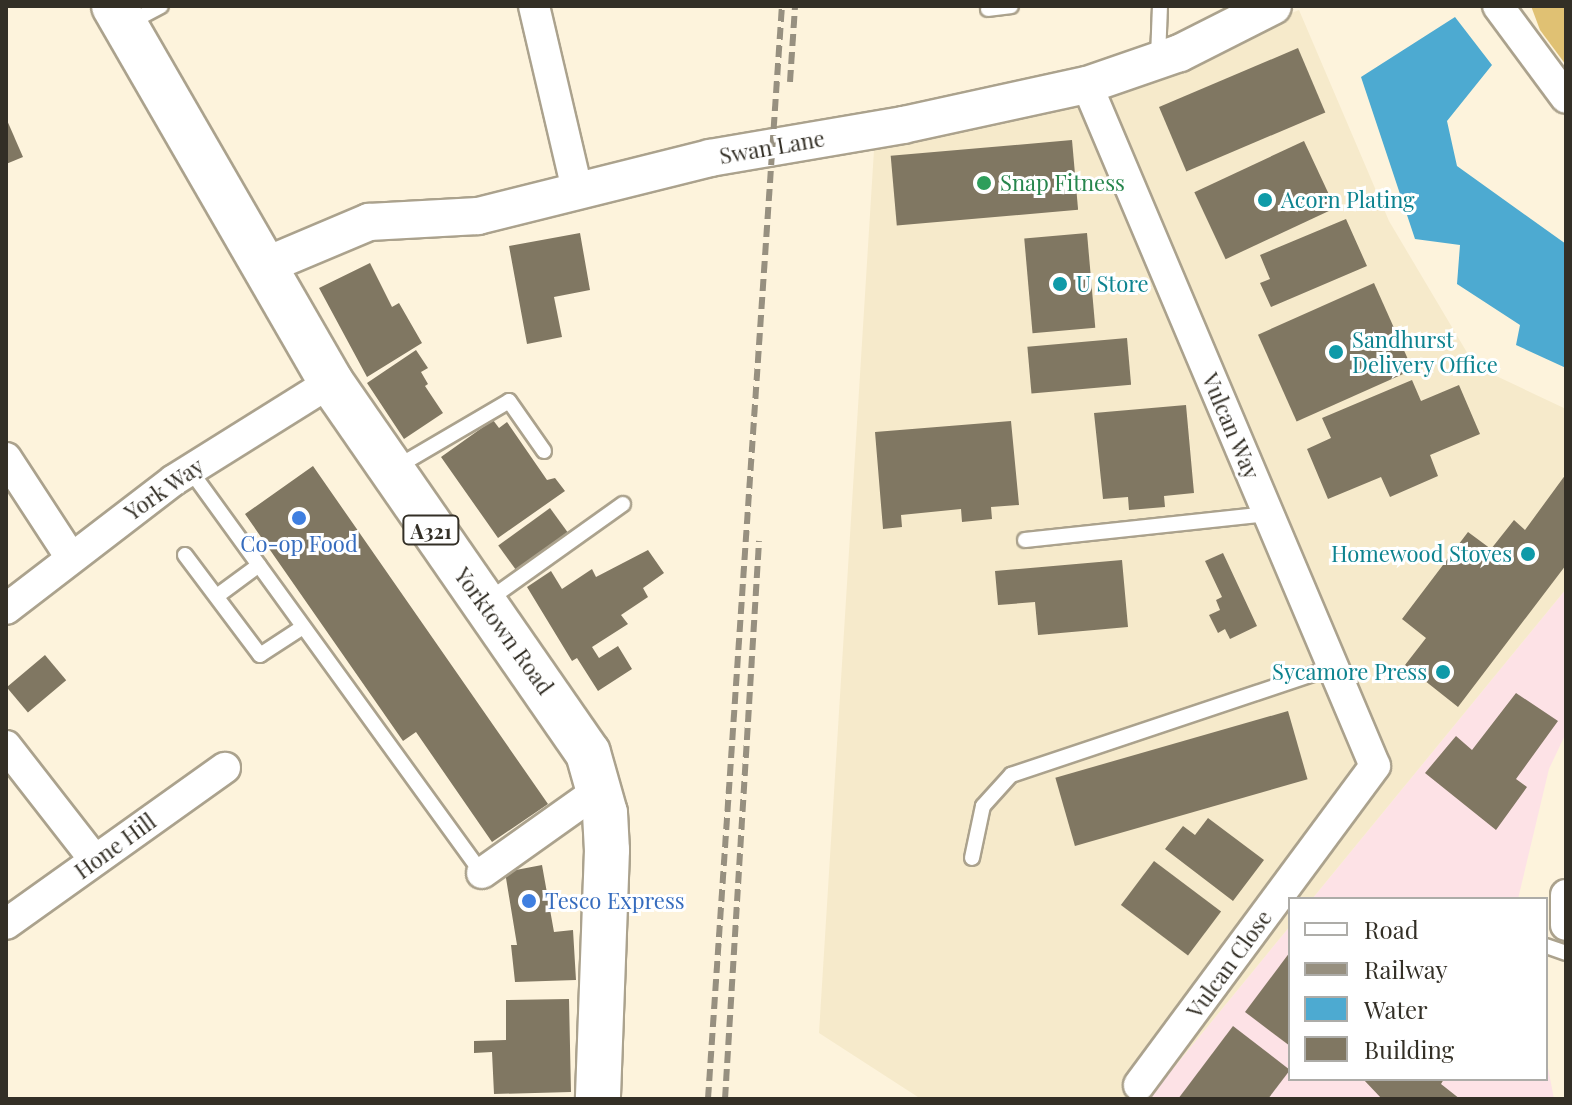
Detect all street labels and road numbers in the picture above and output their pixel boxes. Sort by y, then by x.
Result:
street label: Swan Lane [717,125,827,169]
street label: Vulcan Way [1197,369,1265,483]
street label: York Way [119,452,209,526]
road number: A321 [401,514,461,546]
street label: Yorktown Road [449,562,559,700]
street label: Hone Hill [69,808,161,884]
street label: Vulcan Close [1181,905,1277,1023]

